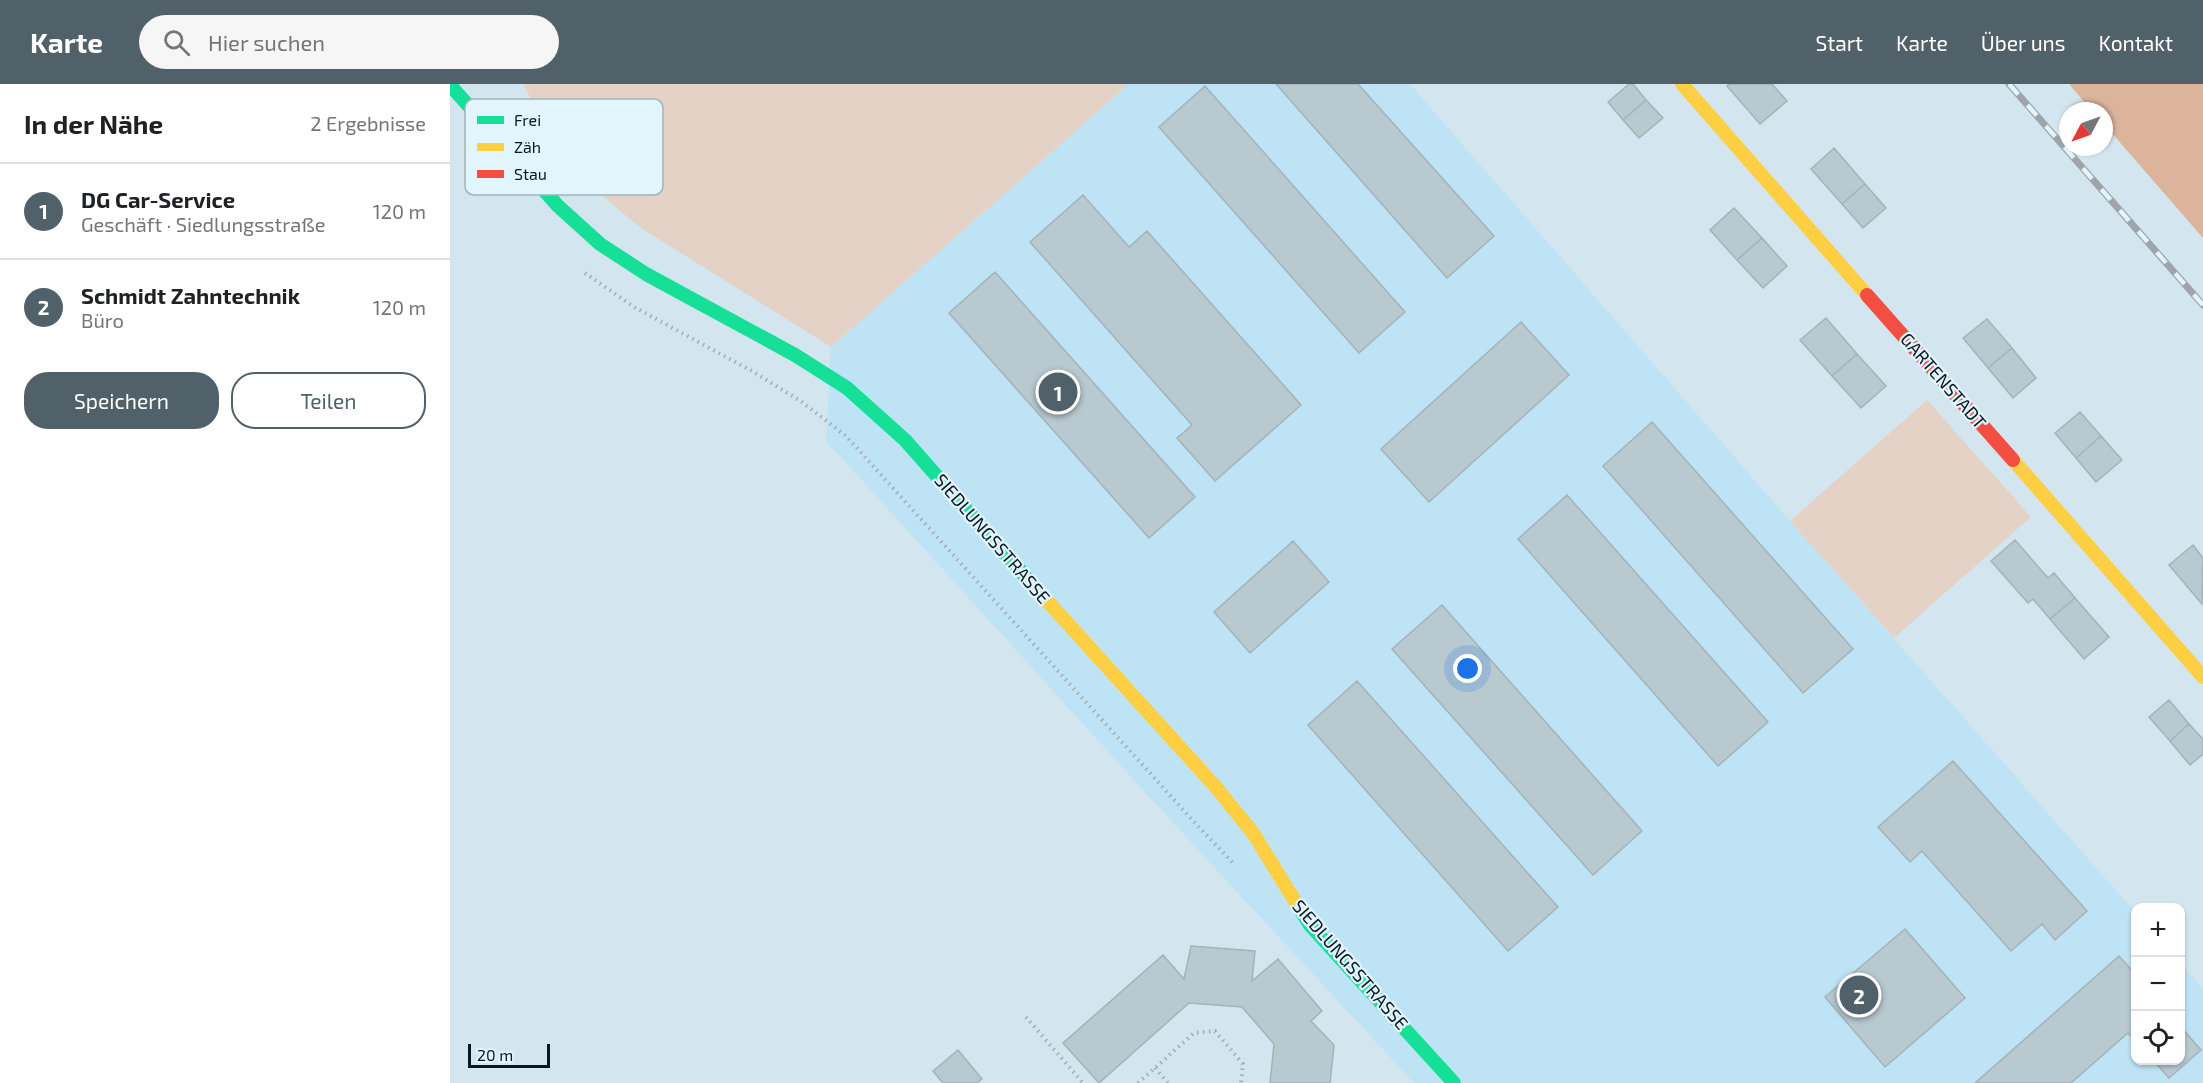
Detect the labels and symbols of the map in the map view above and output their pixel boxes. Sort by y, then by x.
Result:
legend [465,99,663,195]
north arrow [2059,102,2113,156]
text: Frei [514,110,541,129]
text: Zäh [514,137,541,156]
text: Stau [514,164,547,183]
street label: GARTENSTADT [1896,328,1992,433]
pin: 1 [1038,370,1078,414]
street label: SIEDLUNGSSTRASSE [930,469,1055,608]
your location [1453,654,1482,683]
street label: SIEDLUNGSSTRASSE [1288,895,1413,1034]
pin: 2 [1840,972,1878,1018]
scale bar [468,1041,550,1068]

